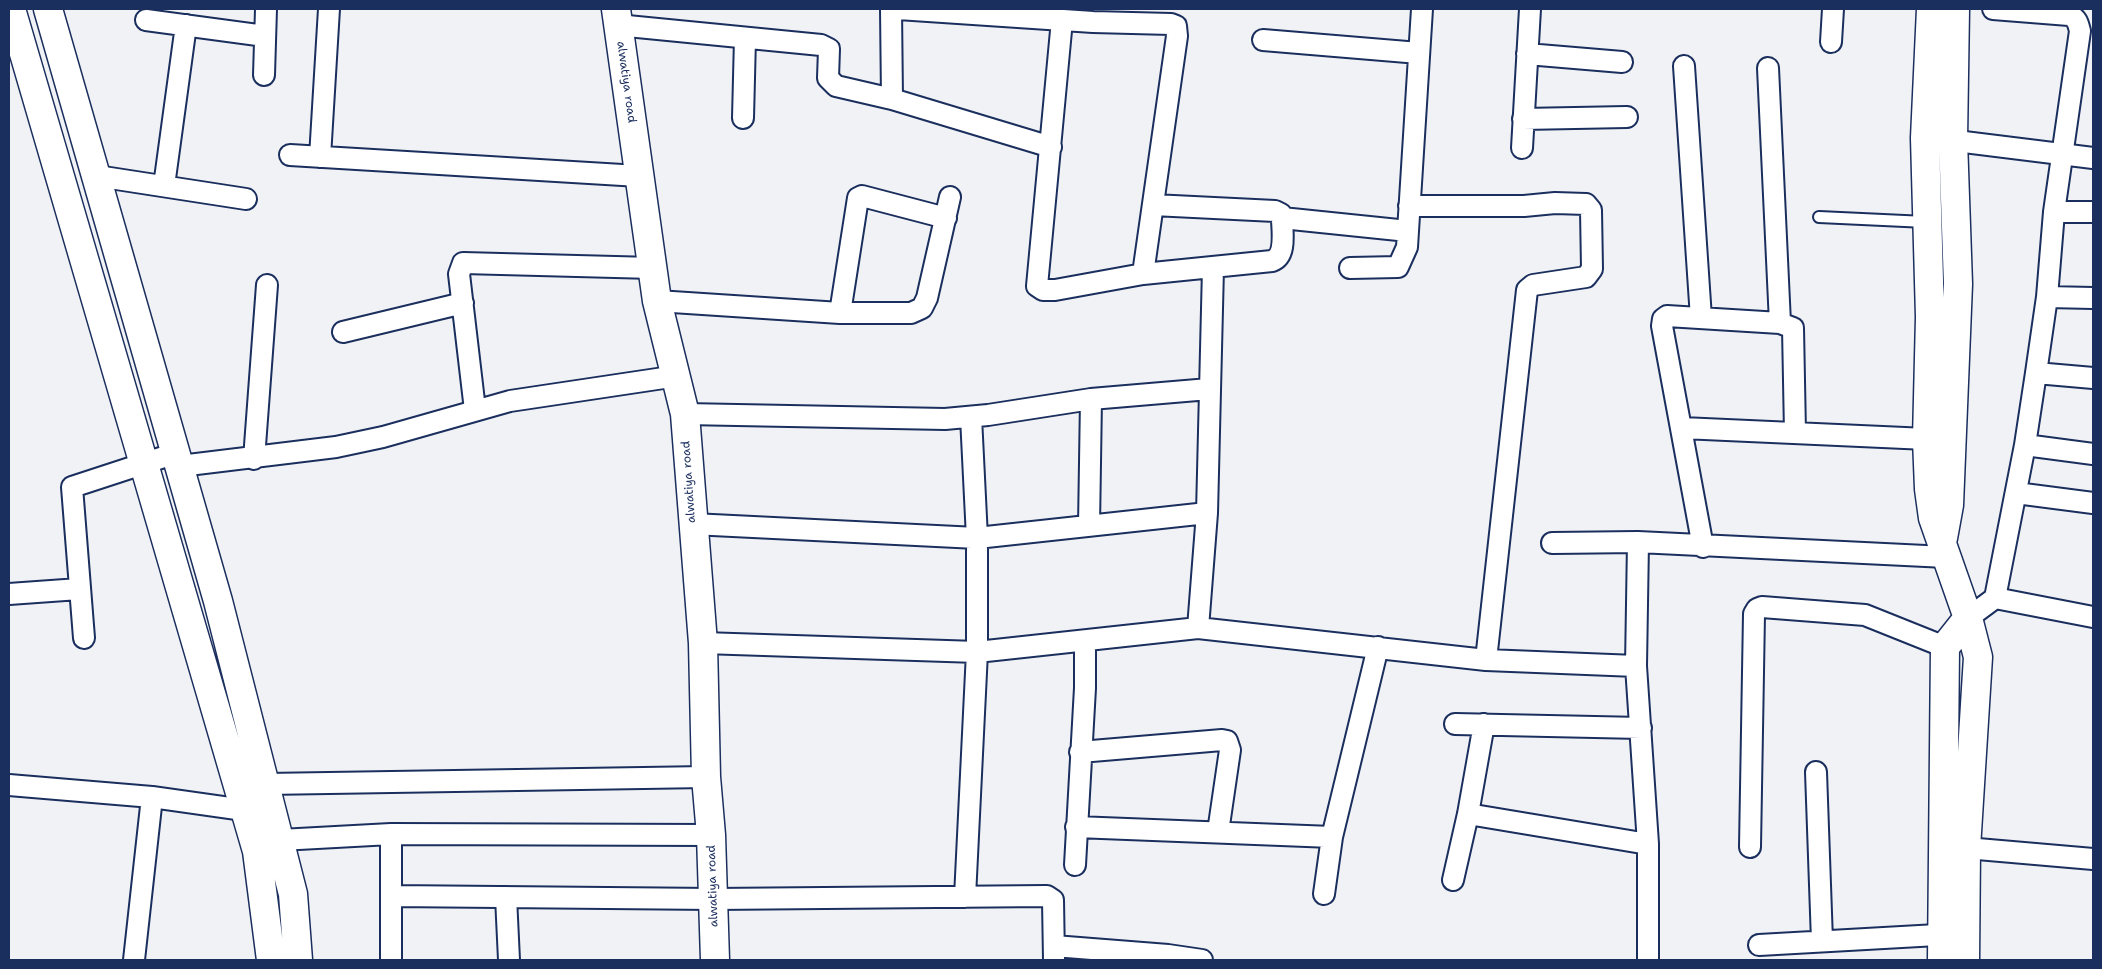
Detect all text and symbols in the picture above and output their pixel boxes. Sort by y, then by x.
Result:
street label: alwatiya road [613,40,639,124]
street label: alwatiya road [679,440,699,524]
street label: alwatiya road [704,845,722,927]

